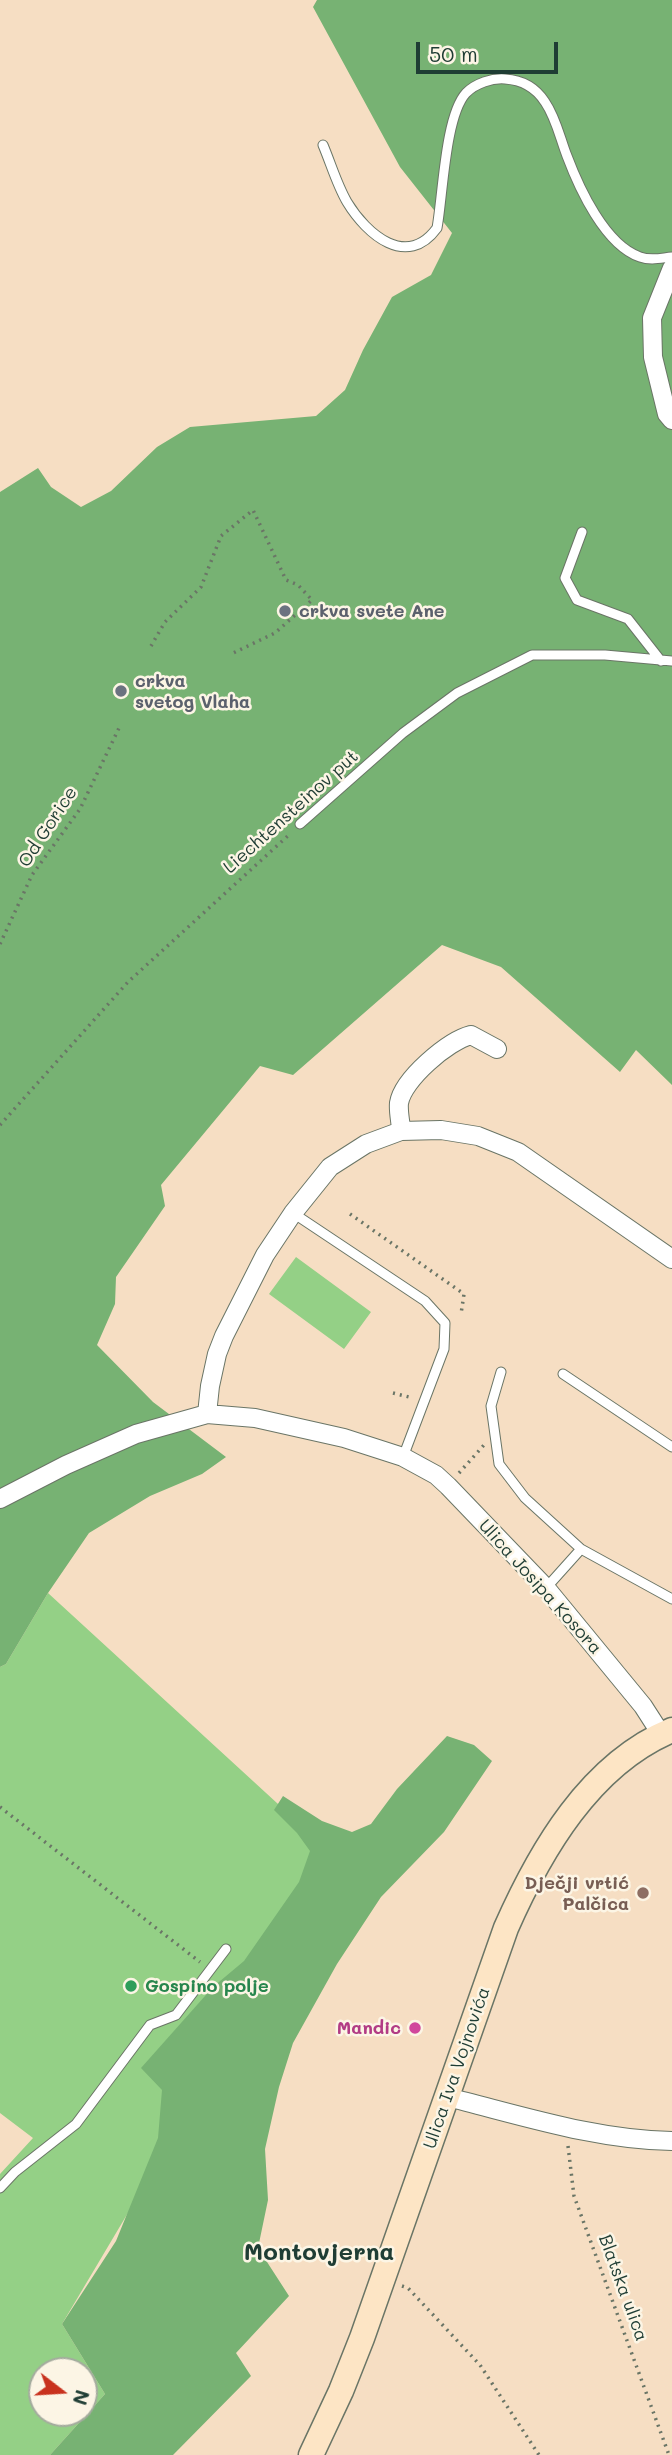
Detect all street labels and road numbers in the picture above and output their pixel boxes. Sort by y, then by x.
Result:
street label: Liechtensteinov put [219,746,363,878]
street label: Od Gorice [14,783,82,871]
street label: Ulica Josipa Kosora [474,1515,606,1659]
street label: Ulica Iva Vojnovića [419,1984,495,2152]
street label: Blatska ulica [594,2232,652,2344]

